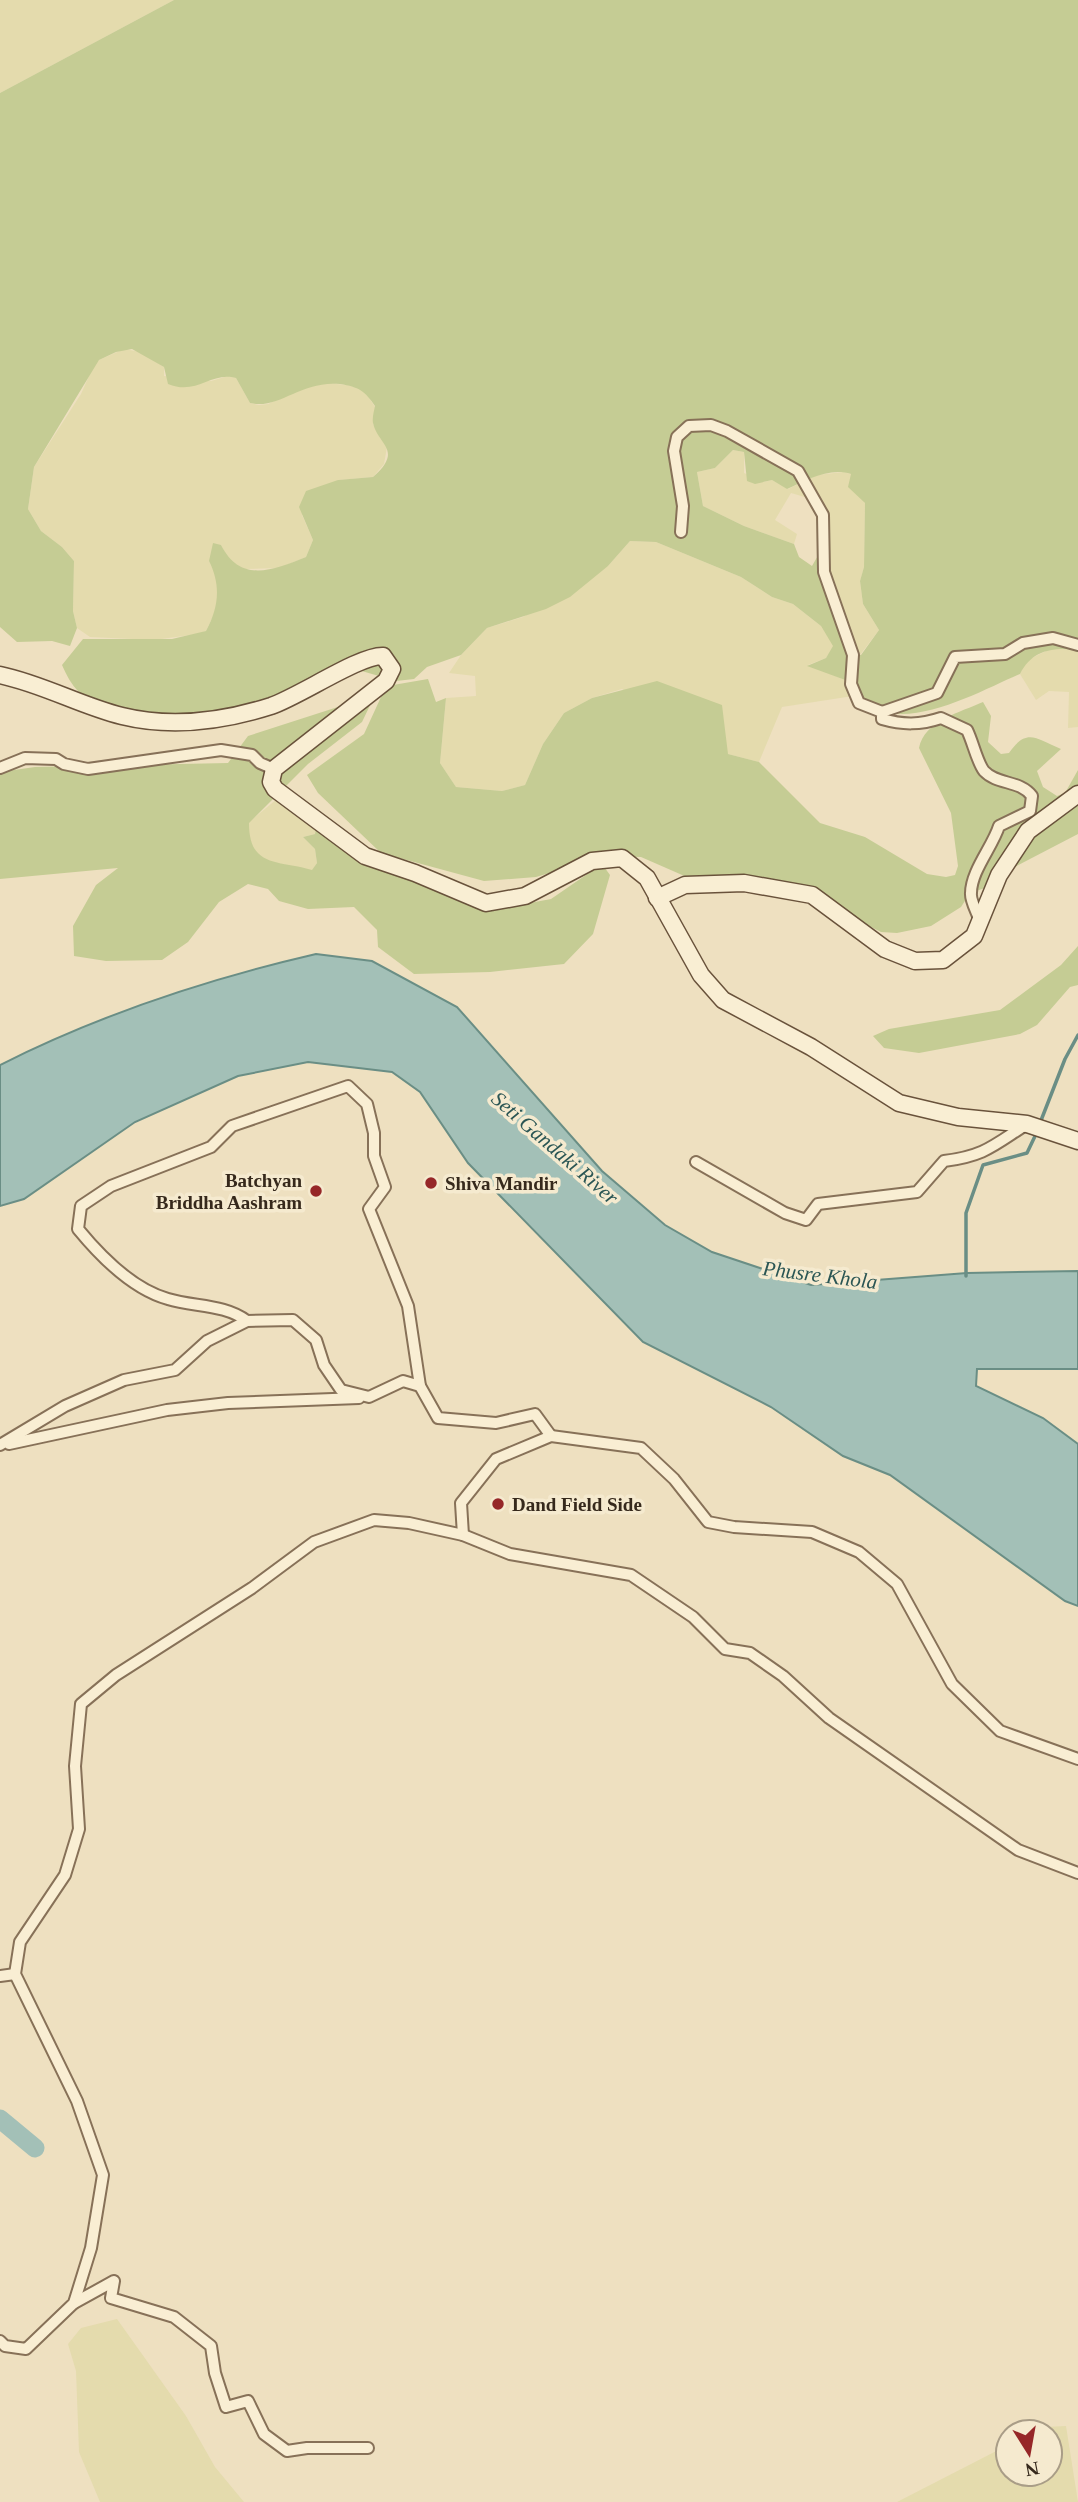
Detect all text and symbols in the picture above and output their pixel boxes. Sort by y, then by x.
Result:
water label: Seti Gandaki River [487,1087,624,1210]
place label: Batchyan Briddha Aashram [156,1170,302,1213]
place label: Shiva Mandir [445,1173,558,1194]
marker: Shiva Mandir [423,1175,439,1191]
marker: Batchyan Briddha Aashram [308,1183,324,1199]
water label: Phusre Khola [760,1256,879,1294]
place label: Dand Field Side [512,1494,642,1515]
marker: Dand Field Side [490,1496,506,1512]
north arrow [994,2418,1064,2488]
text: N [1023,2458,1041,2481]

